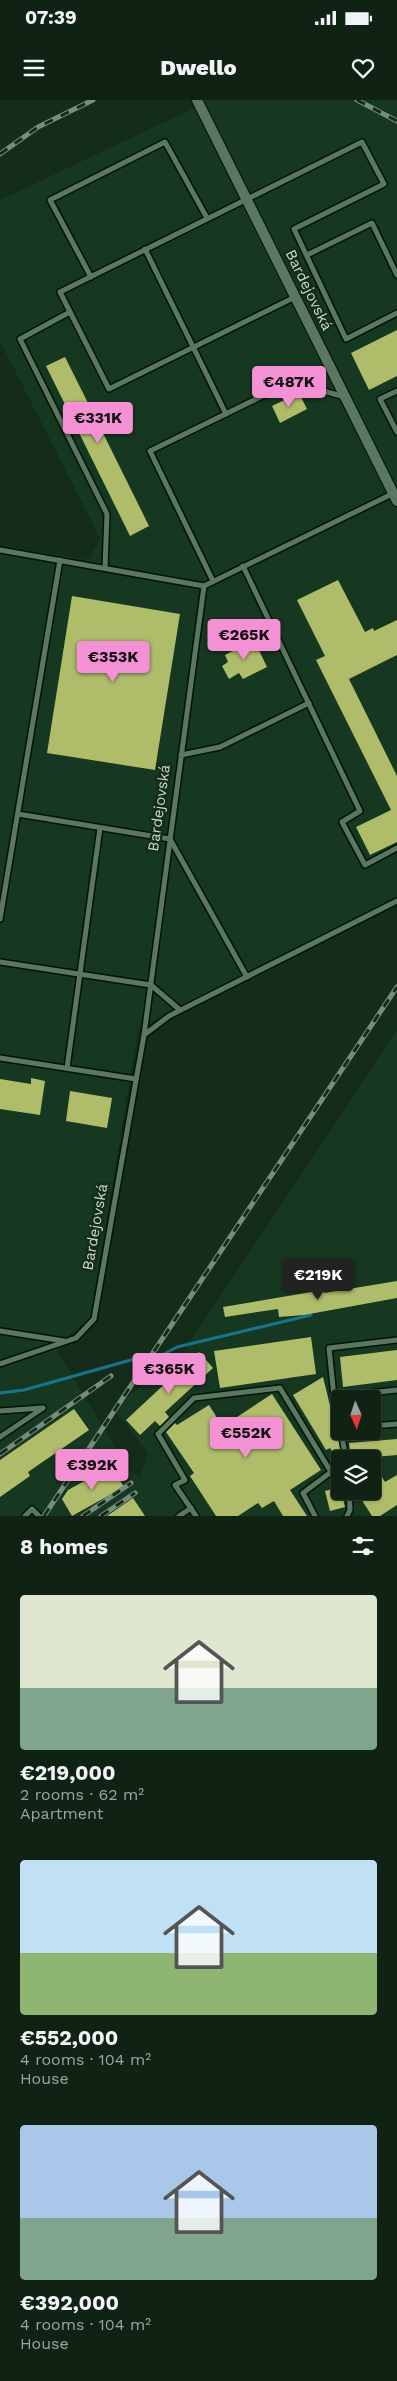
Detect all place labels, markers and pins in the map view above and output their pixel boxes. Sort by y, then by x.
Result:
pin: €487K [254,366,324,408]
pin: €331K [63,402,133,444]
pin: €265K [209,618,279,661]
pin: €353K [78,640,148,683]
pin: €219K [283,1258,353,1301]
pin: €365K [134,1352,204,1395]
pin: €552K [211,1416,281,1459]
pin: €392K [57,1448,127,1491]

